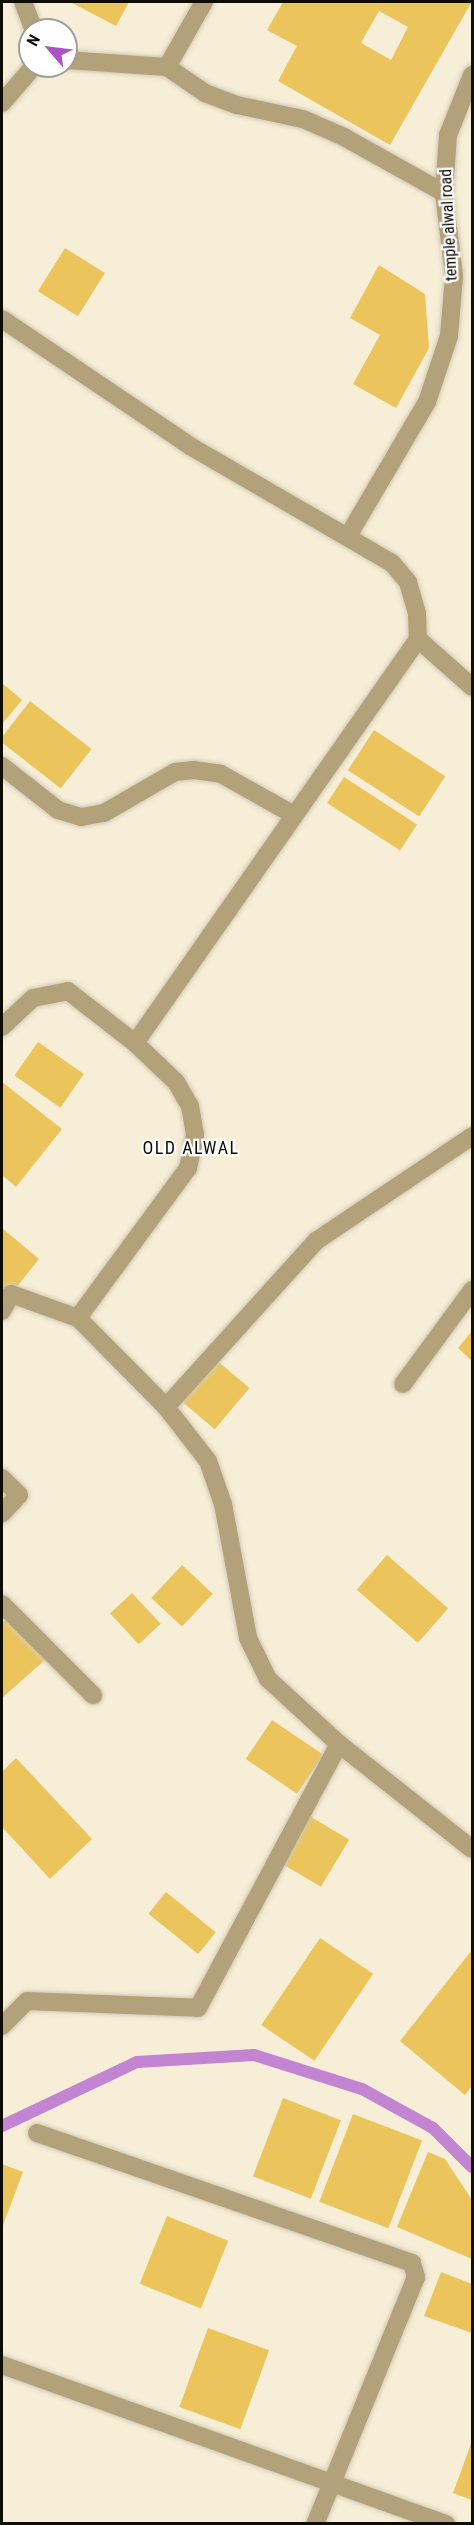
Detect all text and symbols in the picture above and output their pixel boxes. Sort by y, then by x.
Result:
north arrow [18,18,78,78]
text: N [23,31,44,49]
street label: temple alwal road [436,169,462,281]
district label: OLD ALWAL [142,1137,240,1159]

